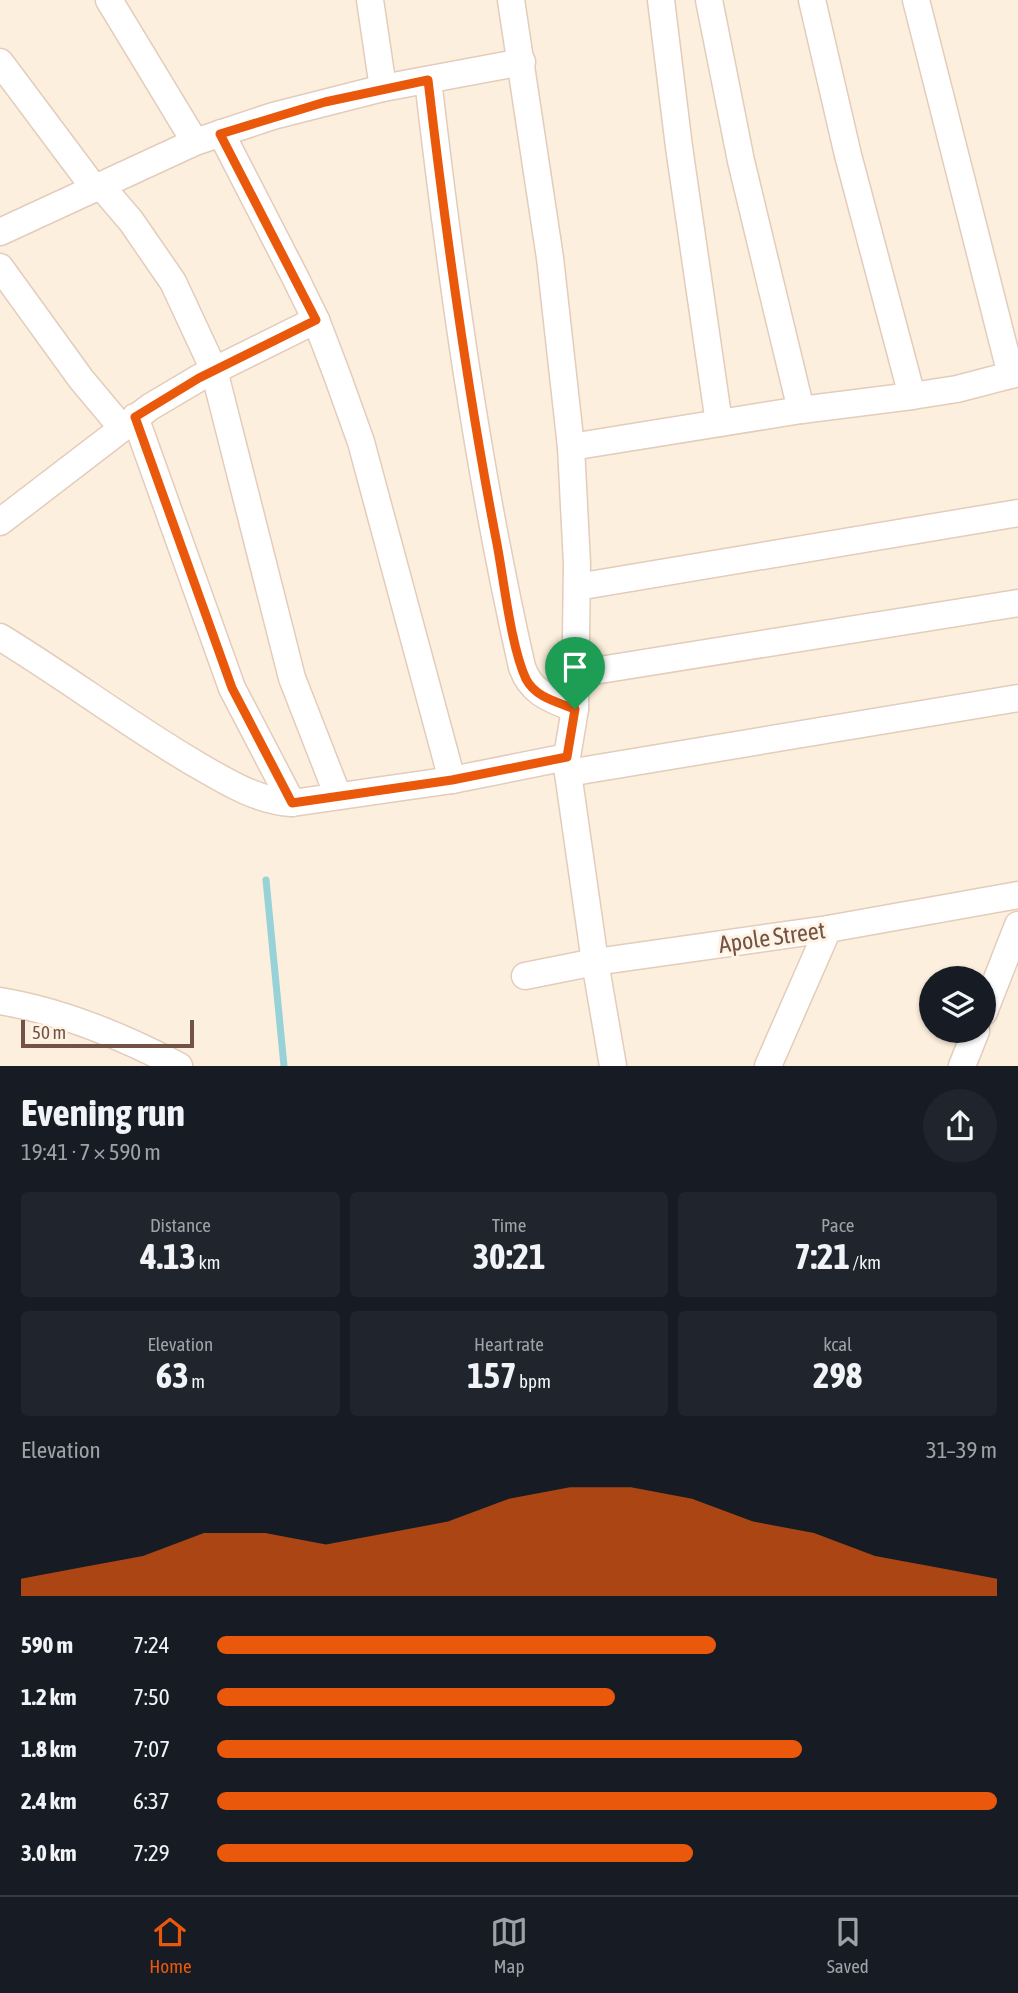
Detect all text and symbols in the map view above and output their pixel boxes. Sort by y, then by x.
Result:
pin [545,637,605,709]
icon: arrive [556,648,594,686]
street label: Apole Street [717,916,827,958]
map controls [919,966,996,1043]
button: layers [919,966,996,1043]
scale bar [21,1016,194,1048]
text: 50 m [32,1021,66,1043]
button: share [923,1089,997,1163]
text: Evening run [21,1091,185,1134]
text: 19:41 · 7 × 590 m [21,1139,161,1165]
text: Distance [150,1214,211,1236]
text: Time [492,1214,526,1236]
text: Pace [821,1214,854,1236]
text: 4.13 [140,1236,196,1276]
text: 30:21 [473,1236,545,1276]
text: 7:21 [794,1236,850,1276]
text: km [196,1251,220,1273]
text: /km [850,1251,881,1273]
text: Elevation [147,1333,213,1355]
text: Heart rate [474,1333,544,1355]
text: kcal [823,1333,852,1355]
text: 63 [156,1355,189,1395]
text: 157 [467,1355,517,1395]
text: 298 [813,1355,862,1395]
text: m [189,1370,205,1392]
text: bpm [517,1370,551,1392]
text: Elevation [21,1437,101,1463]
text: 31–39 m [926,1437,997,1463]
text: 590 m [21,1632,73,1658]
text: 7:24 [133,1632,170,1658]
text: 1.2 km [21,1684,77,1710]
text: 7:50 [133,1684,170,1710]
text: 1.8 km [21,1736,77,1762]
text: 7:07 [133,1736,170,1762]
text: 2.4 km [21,1788,77,1814]
text: 6:37 [133,1788,170,1814]
text: 3.0 km [21,1840,77,1866]
text: 7:29 [133,1840,170,1866]
tab: Home [149,1913,192,1977]
tab: Map [490,1913,528,1977]
tab: Saved [827,1913,869,1977]

